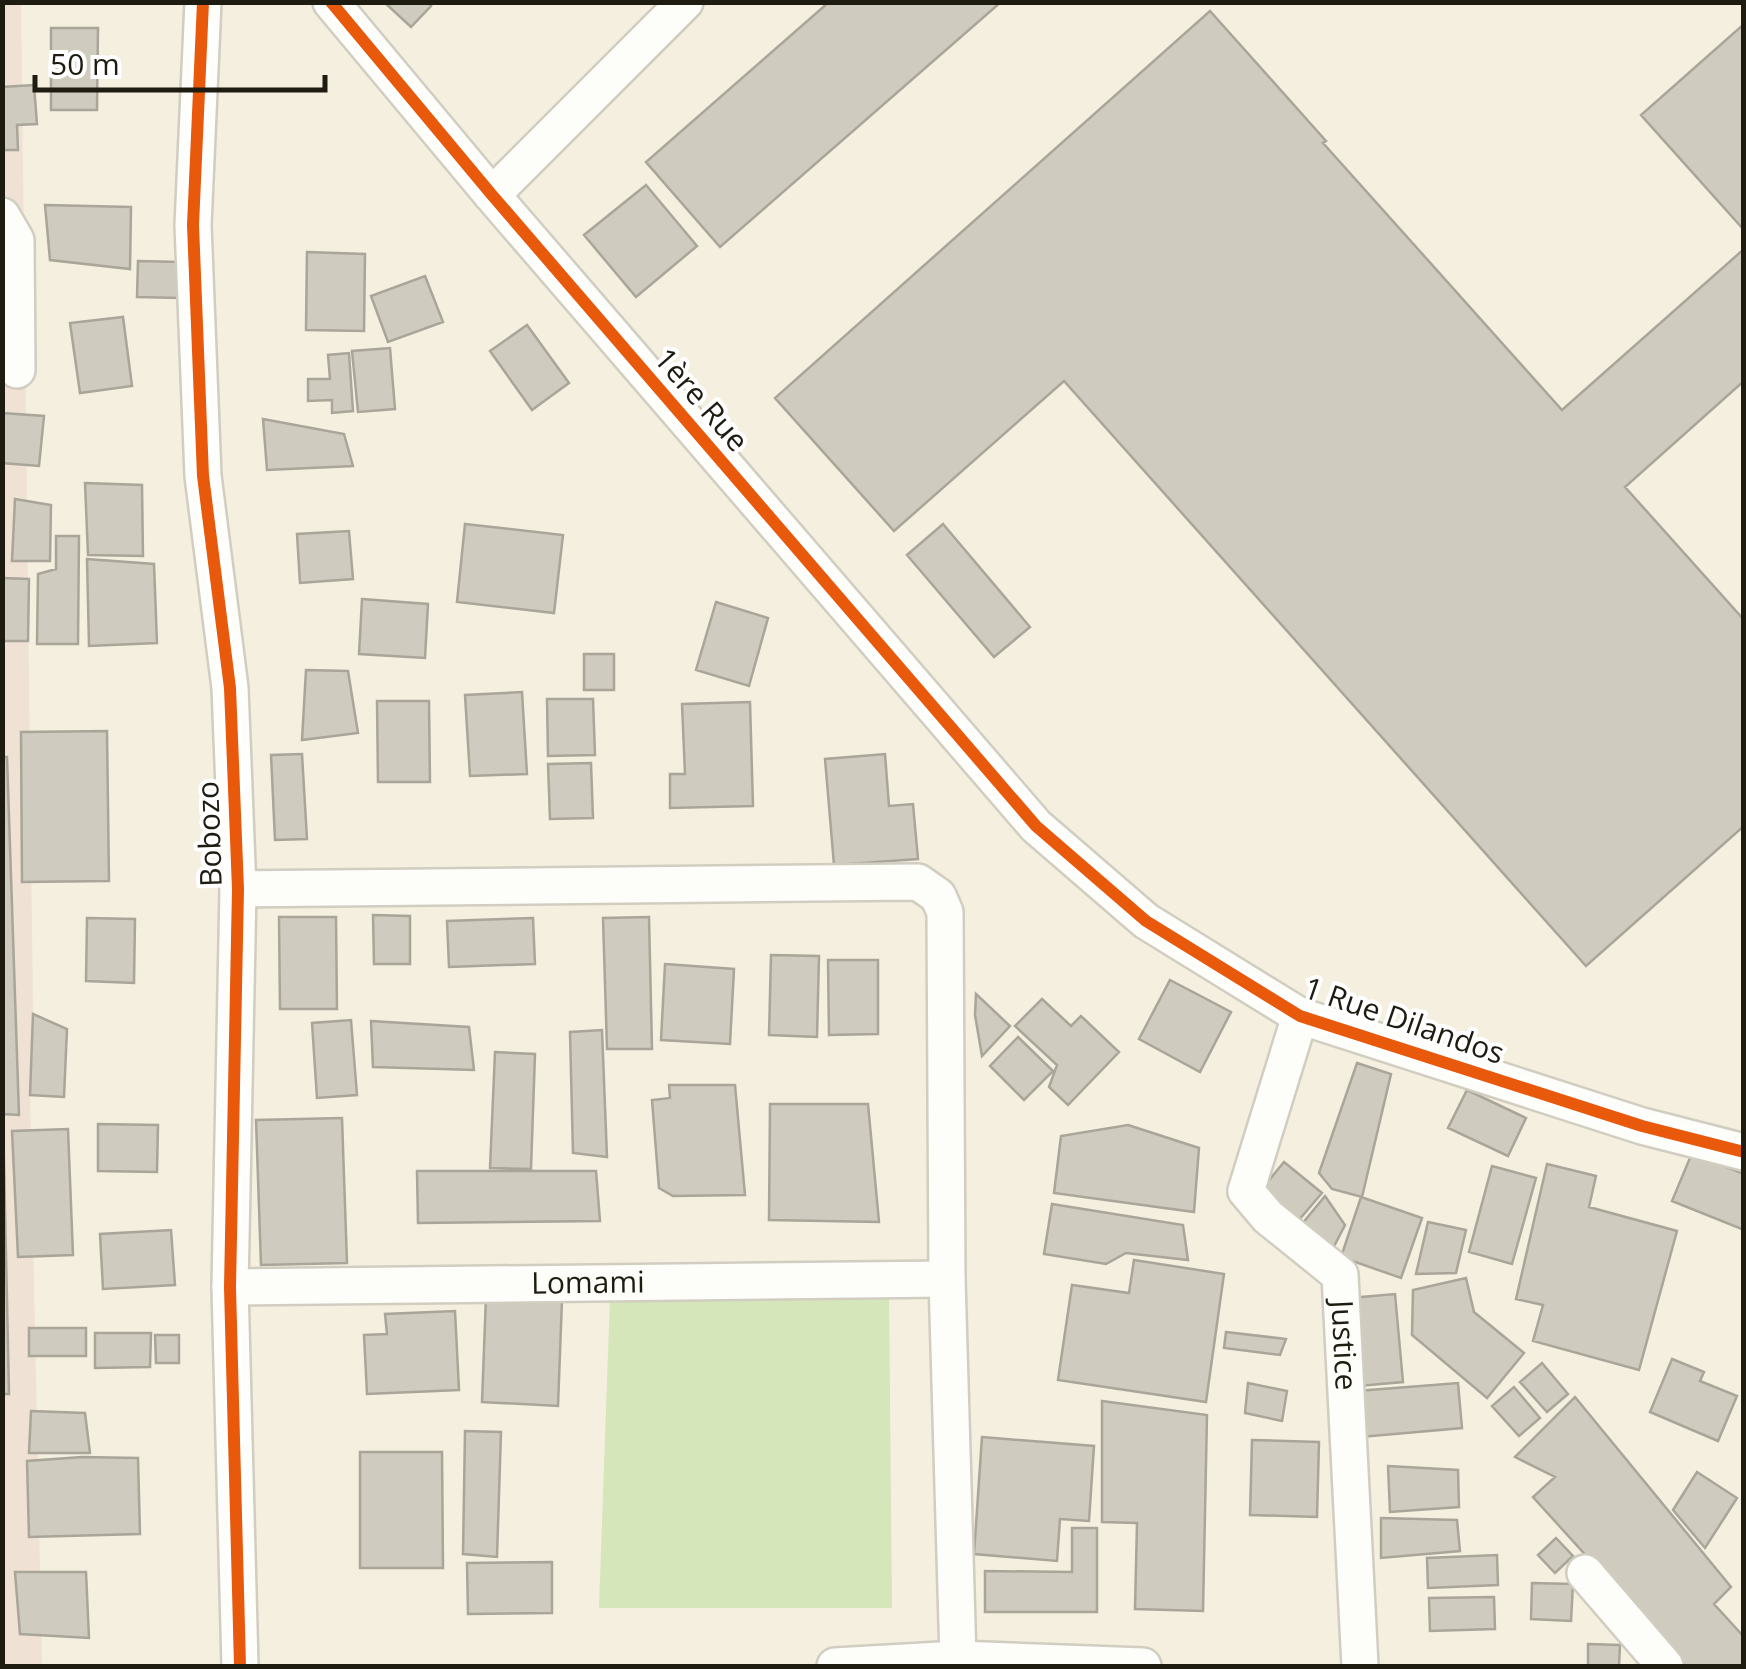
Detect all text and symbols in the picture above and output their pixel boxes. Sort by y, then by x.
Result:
scale bar [35,30,325,92]
text: 50 m [50,43,120,84]
street label: 1ère Rue [646,339,758,460]
street label: Bobozo [186,780,231,888]
street label: 1 Rue Dilandos [1299,966,1510,1073]
street label: Lomami [531,1260,645,1303]
street label: Justice [1322,1296,1368,1391]

